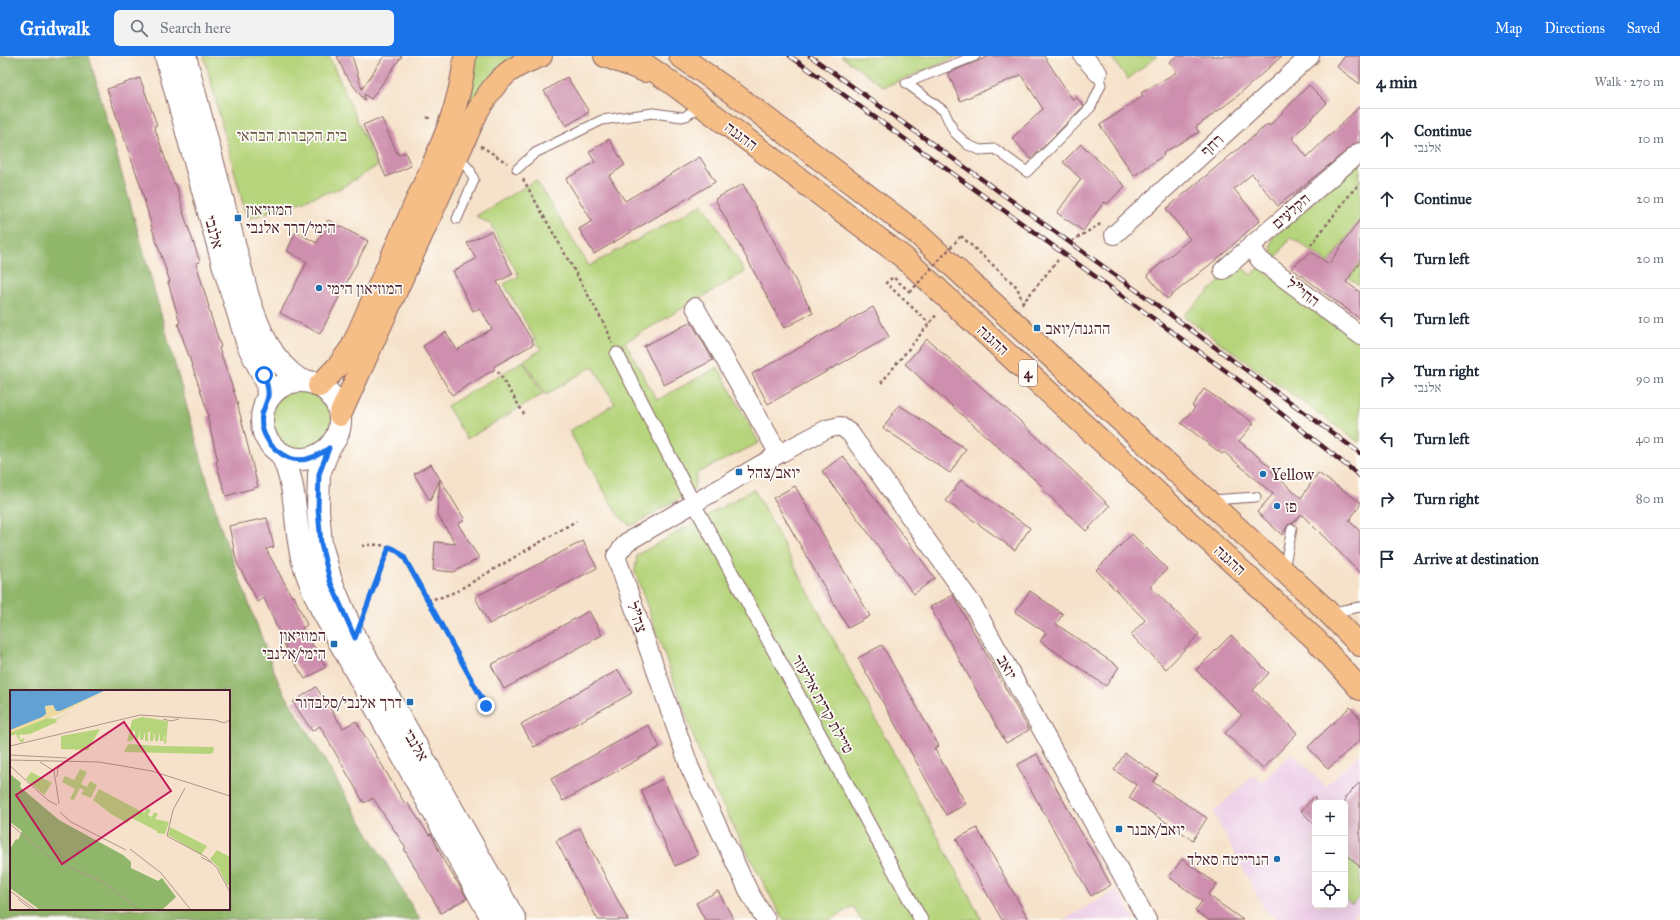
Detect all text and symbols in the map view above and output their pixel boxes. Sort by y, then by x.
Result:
search box [114,10,394,46]
text: Gridwalk [20,17,90,40]
icon: search [128,17,150,39]
text: Search here [160,19,231,37]
text: Map [1495,20,1522,37]
text: Directions [1544,20,1605,37]
text: Saved [1627,20,1660,37]
text: 4 min [1376,72,1417,93]
text: Walk · 270 m [1595,74,1664,90]
street label: ההגנה [721,118,761,154]
text: Continue [1414,122,1472,140]
park label: בית הקברות הבהאי [237,126,348,145]
icon: ahead [1376,128,1398,150]
street label: רחף [1197,130,1227,160]
text: 10 m [1638,131,1664,147]
text: אלנבי [1414,140,1441,156]
icon: ahead [1376,188,1398,210]
street label: הקלעים [1268,189,1314,233]
text: Continue [1414,190,1472,208]
text: 20 m [1636,191,1664,207]
place label: המוזיאון הימי/דרך אלנבי [246,200,336,237]
street label: אלנבי [200,213,228,251]
marker: המוזיאון הימי/דרך אלנבי [233,213,243,223]
icon: left [1376,248,1398,270]
text: Turn left [1414,250,1470,268]
text: 20 m [1636,251,1664,267]
street label: החי"ל [1283,273,1323,311]
place label: המוזיאון הימי [327,279,403,298]
marker: המוזיאון הימי [314,283,324,293]
icon: left [1376,308,1398,330]
text: Turn left [1414,310,1470,328]
text: 10 m [1638,311,1664,327]
place label: ההגנה/יואב [1045,319,1110,338]
street label: ההגנה [973,321,1013,359]
marker: ההגנה/יואב [1032,323,1042,333]
road number: 4 [1019,360,1037,386]
text: Turn right [1414,362,1479,380]
route start [255,366,273,384]
icon: right [1376,368,1398,390]
text: 90 m [1636,371,1664,387]
text: אלנבי [1414,380,1441,396]
icon: left [1376,428,1398,450]
text: Turn left [1414,430,1470,448]
text: 40 m [1635,431,1664,447]
place label: יואב/צהל [747,463,800,482]
place label: Yellow [1271,465,1314,484]
marker: יואב/צהל [734,467,744,477]
marker: Yellow [1258,469,1268,479]
icon: right [1376,488,1398,510]
text: Turn right [1414,490,1479,508]
text: 80 m [1636,491,1664,507]
place label: פז [1285,497,1297,516]
marker: פז [1272,501,1282,511]
street label: ההגנה [1210,541,1250,579]
icon: arrive [1376,548,1398,570]
text: Arrive at destination [1414,550,1539,568]
street label: צה"ל [623,599,651,635]
place label: המוזיאון הימי/אלנבי [262,626,326,663]
marker: המוזיאון הימי/אלנבי [329,639,339,649]
street label: טיילת קרית אליעזר [788,651,858,757]
street label: יואב [993,652,1021,682]
inset map [10,690,230,910]
place label: דרך אלנבי/סלבדור [295,693,402,712]
marker: דרך אלנבי/סלבדור [405,697,415,707]
route end [477,697,495,715]
street label: אלנבי [399,726,433,764]
map controls [1312,800,1348,908]
button: + [1312,800,1348,836]
place label: יואב/אבנר [1127,820,1185,839]
marker: יואב/אבנר [1114,824,1124,834]
button: − [1312,836,1348,872]
place label: הנרייטה סאלד [1187,850,1269,869]
marker: הנרייטה סאלד [1272,854,1282,864]
button: locate [1312,872,1348,908]

